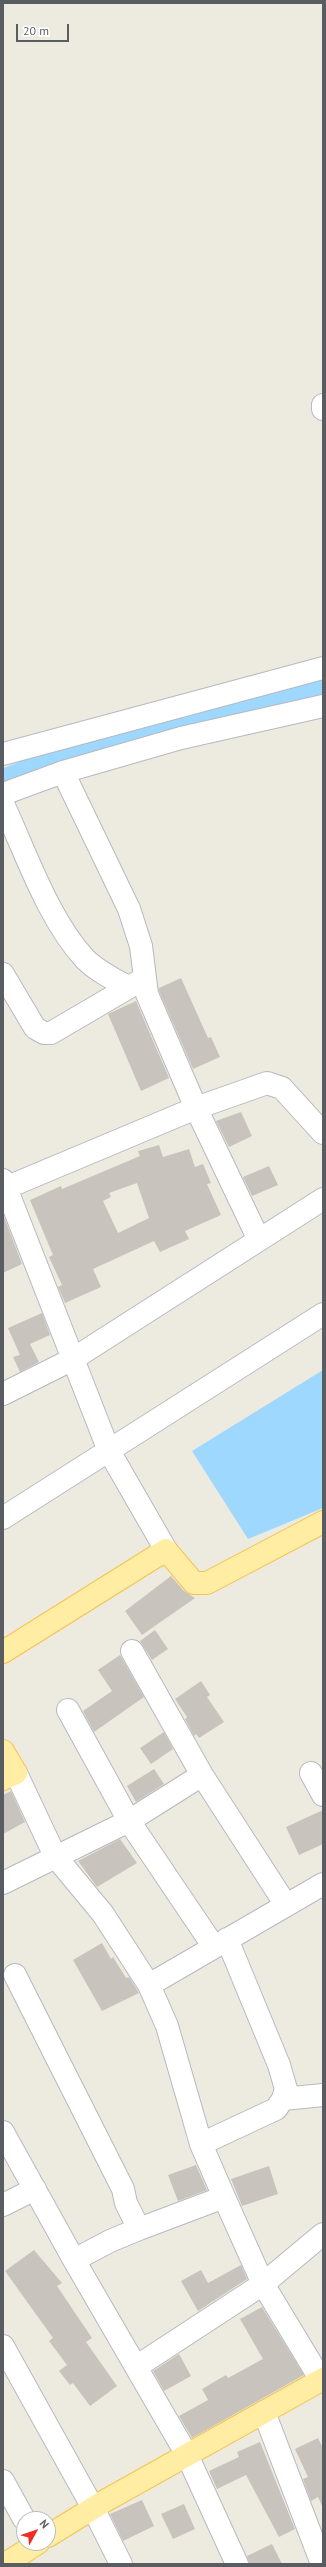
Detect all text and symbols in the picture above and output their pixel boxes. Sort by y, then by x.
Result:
scale bar [18,16,71,42]
text: 20 m [23,23,49,38]
north arrow [16,2511,56,2551]
text: N [37,2517,52,2531]

